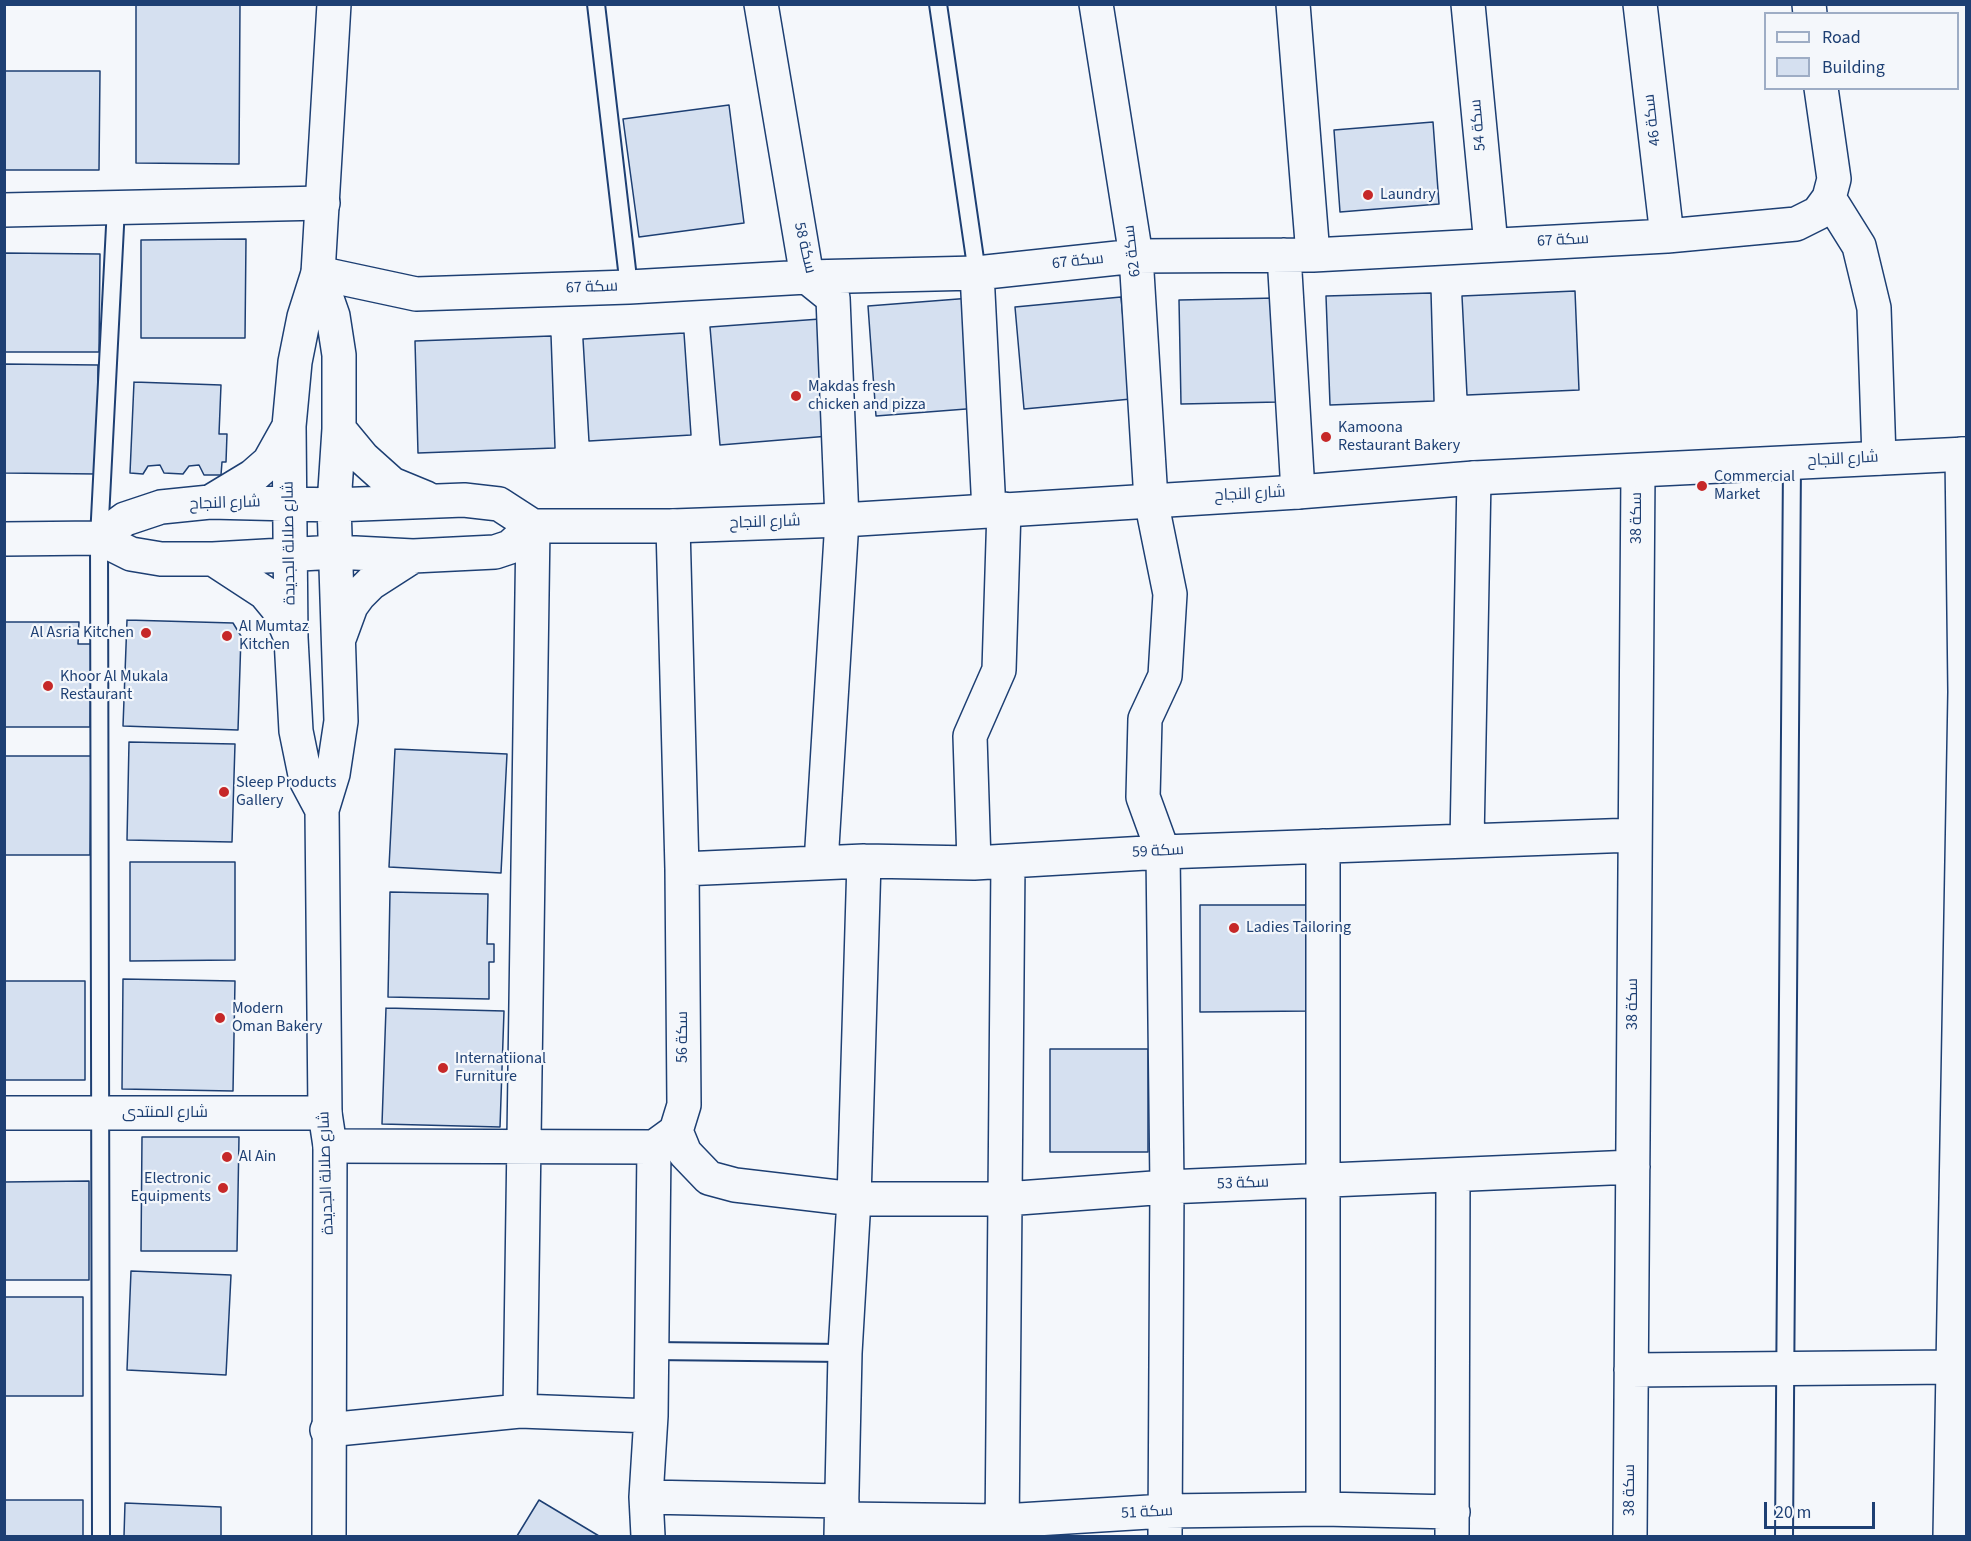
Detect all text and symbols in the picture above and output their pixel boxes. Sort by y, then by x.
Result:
legend [1764,12,1959,90]
text: Road [1822,25,1861,50]
text: Building [1822,55,1885,80]
street label: سكة 46 [1640,93,1666,147]
street label: سكة 54 [1467,98,1491,152]
place label: Laundry [1380,185,1436,205]
marker: Laundry [1361,188,1375,202]
street label: سكة 58 [789,220,819,276]
street label: سكة 62 [1120,224,1146,278]
street label: سكة 67 [1536,230,1590,252]
street label: سكة 67 [1051,250,1105,274]
street label: سكة 67 [566,277,618,299]
place label: Makdas fresh chicken and pizza [808,377,926,415]
marker: Makdas fresh chicken and pizza [789,389,803,403]
place label: Kamoona Restaurant Bakery [1338,418,1460,456]
marker: Kamoona Restaurant Bakery [1319,430,1333,444]
street label: شارع النجاح [1807,449,1879,471]
place label: Commercial Market [1714,467,1795,505]
marker: Commercial Market [1695,479,1709,493]
street label: شارع صلالة الجديدة [279,481,301,605]
street label: شارع النجاح [1214,484,1286,506]
street label: سكة 38 [1627,492,1647,544]
street label: شارع النجاح [189,493,261,515]
street label: شارع النجاح [729,512,801,534]
place label: Al Mumtaz Kitchen [239,617,308,655]
place label: Al Asria Kitchen [30,623,134,643]
marker: Al Asria Kitchen [139,626,153,640]
marker: Al Mumtaz Kitchen [220,629,234,643]
place label: Khoor Al Mukala Restaurant [60,667,168,705]
marker: Khoor Al Mukala Restaurant [41,679,55,693]
place label: Sleep Products Gallery [236,773,336,811]
marker: Sleep Products Gallery [217,785,231,799]
street label: سكة 59 [1131,841,1185,863]
place label: Ladies Tailoring [1246,918,1351,938]
marker: Ladies Tailoring [1227,921,1241,935]
street label: سكة 38 [1623,978,1643,1030]
place label: Modern Oman Bakery [232,999,322,1037]
marker: Modern Oman Bakery [213,1011,227,1025]
street label: سكة 56 [673,1011,693,1063]
place label: Internatiional Furniture [455,1049,546,1087]
marker: Internatiional Furniture [436,1061,450,1075]
street label: شارع المنتدى [122,1103,208,1123]
street label: شارع صلالة الجديدة [315,1111,339,1235]
place label: Al Ain [239,1147,276,1167]
marker: Al Ain [220,1150,234,1164]
place label: Electronic Equipments [130,1169,211,1207]
street label: سكة 53 [1217,1173,1269,1195]
marker: Electronic Equipments [216,1181,230,1195]
street label: سكة 38 [1620,1464,1640,1516]
scale bar [1767,1490,1878,1528]
text: 20 m [1775,1500,1811,1525]
street label: سكة 51 [1120,1502,1174,1524]

